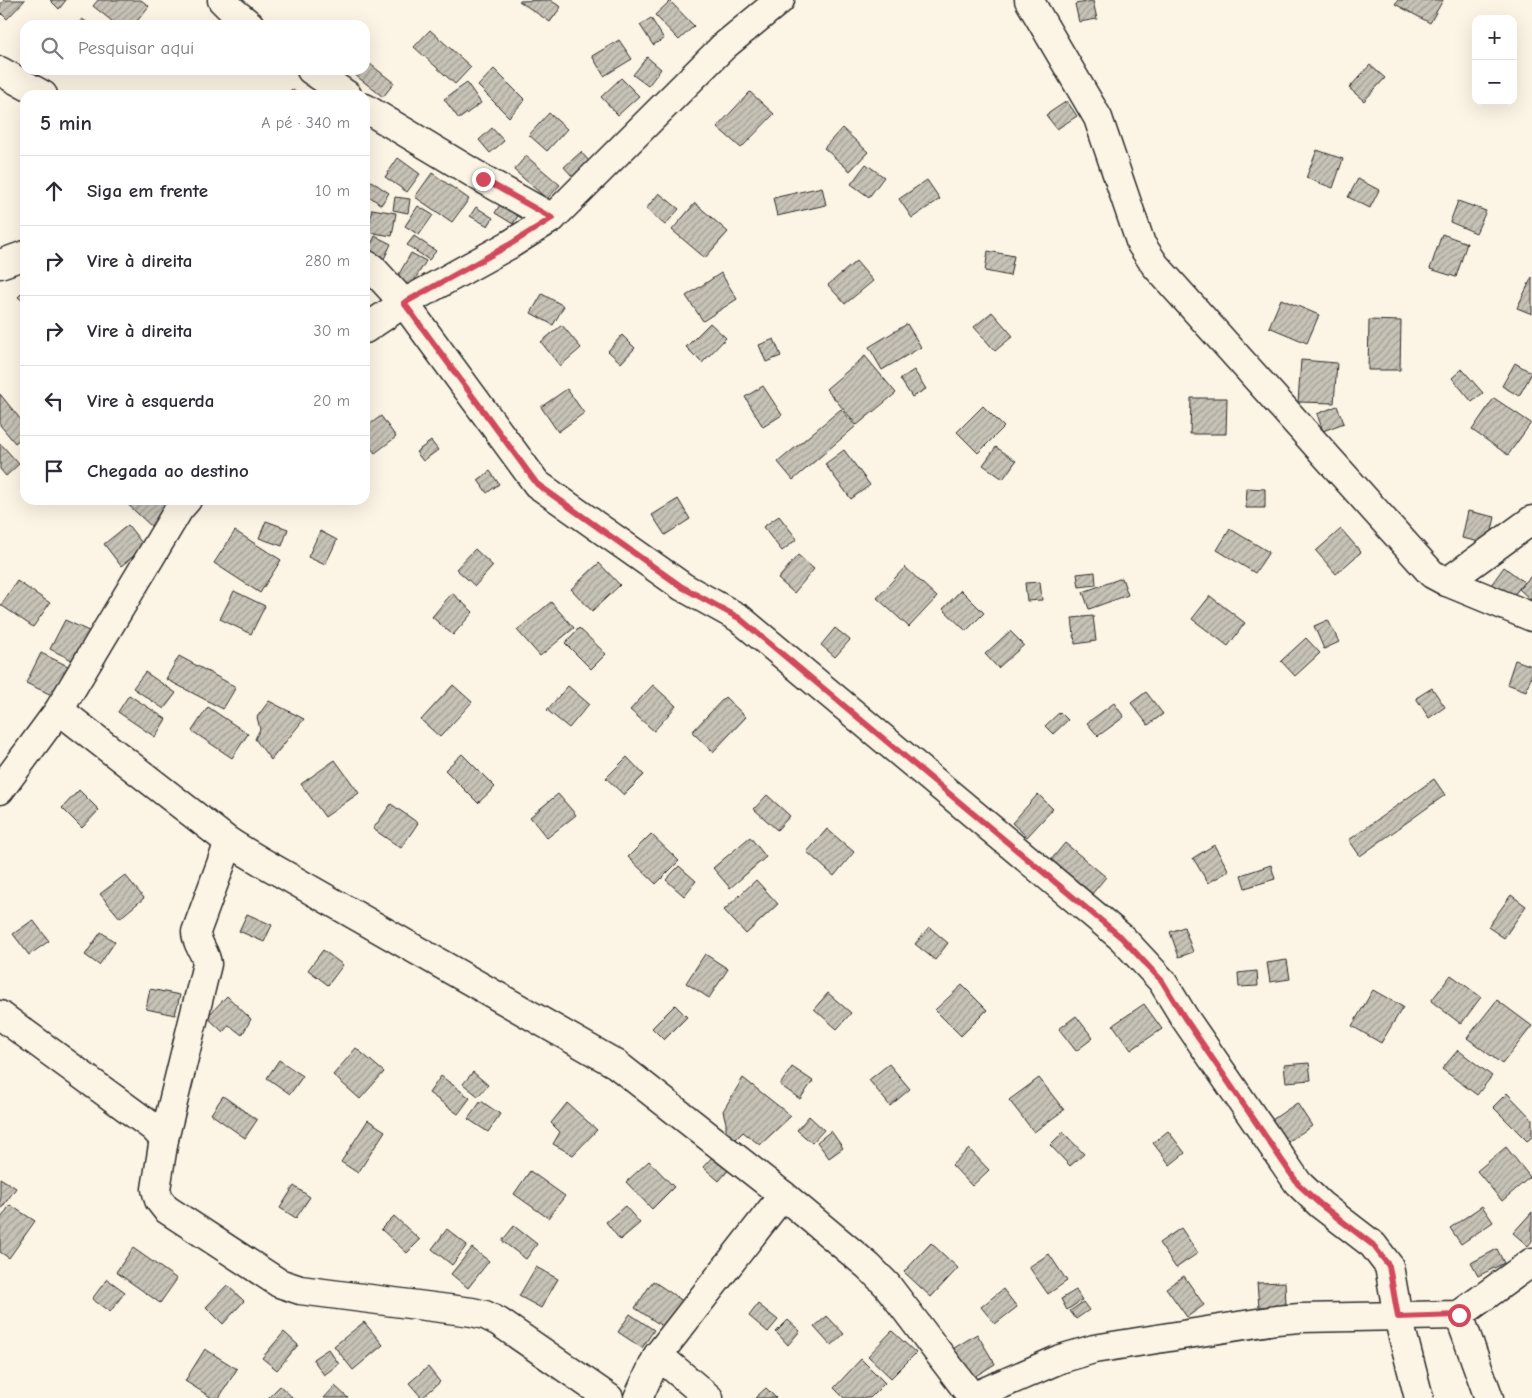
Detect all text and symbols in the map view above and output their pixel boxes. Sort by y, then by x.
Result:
map controls [1472,15,1517,105]
button: + [1472,15,1517,60]
search box [20,20,370,75]
icon: search [38,34,66,62]
text: Pesquisar aqui [78,37,194,59]
button: − [1472,60,1517,105]
text: 5 min [40,111,92,135]
text: A pé · 340 m [261,114,350,132]
route end [472,168,495,191]
icon: ahead [40,177,68,205]
text: Siga em frente [87,180,208,202]
text: 10 m [315,182,350,200]
icon: right [40,247,68,275]
text: Vire à direita [87,250,192,272]
text: 280 m [305,252,350,270]
icon: right [40,317,68,345]
text: Vire à direita [87,320,192,342]
text: 30 m [314,322,350,340]
icon: left [40,387,68,415]
text: Vire à esquerda [87,390,214,412]
text: 20 m [313,392,350,410]
icon: arrive [40,457,68,485]
text: Chegada ao destino [87,460,249,482]
route start [1448,1304,1471,1327]

